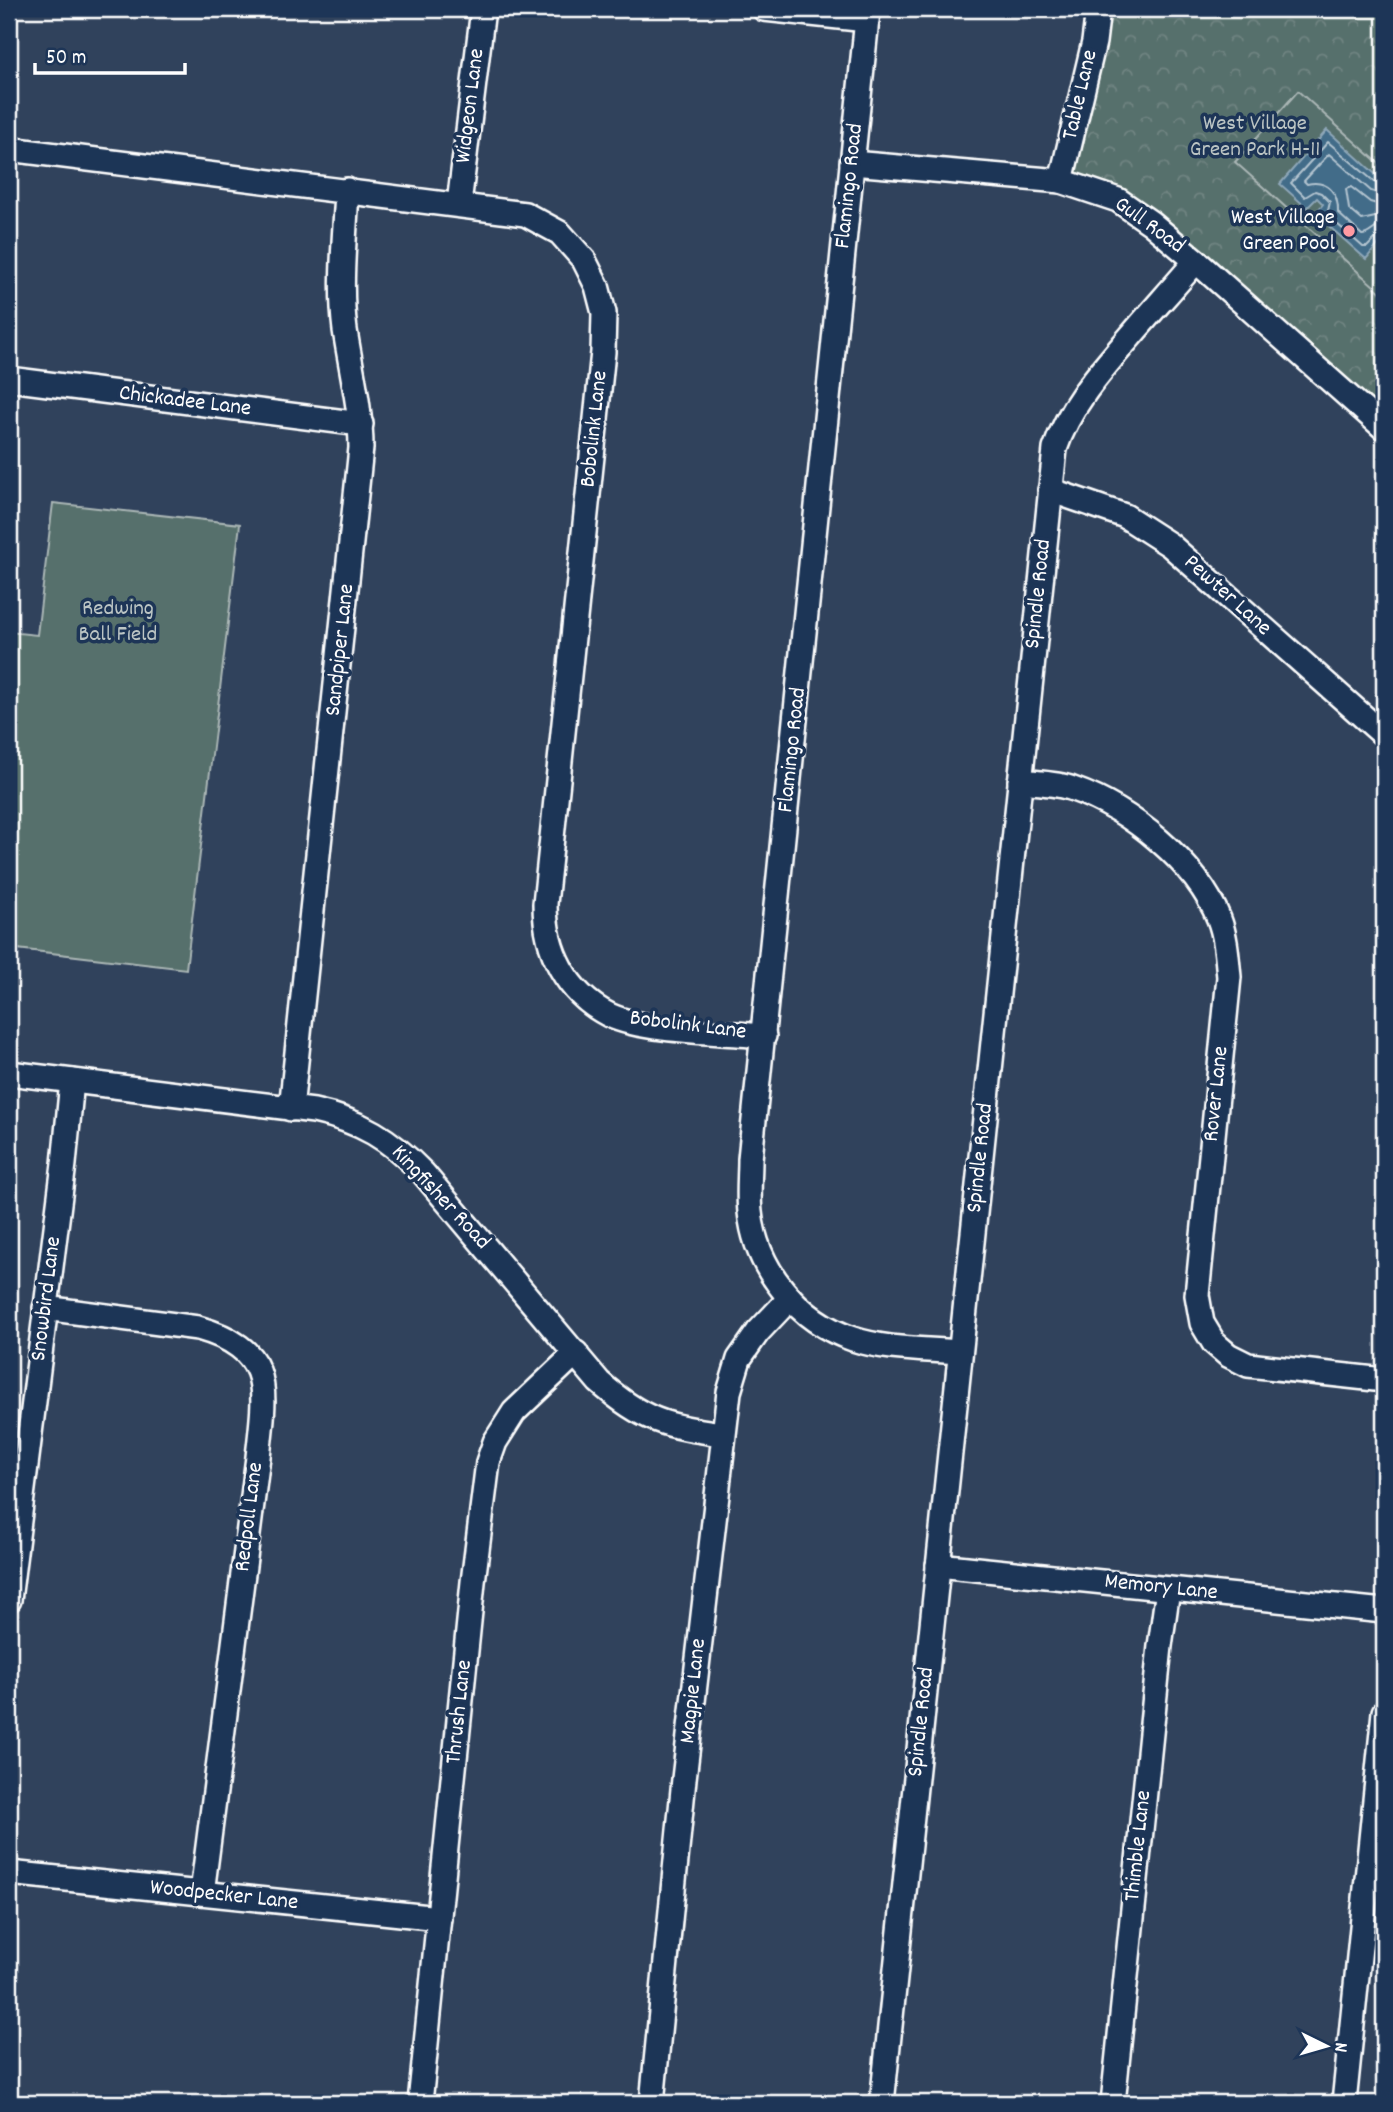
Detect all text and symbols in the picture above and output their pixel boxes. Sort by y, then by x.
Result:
scale bar [35,32,186,76]
text: 50 m [46,44,86,74]
street label: Widgeon Lane [448,47,494,165]
street label: Table Lane [1055,47,1107,143]
park label: West Village Green Park H-11 [1190,108,1320,167]
street label: Flamingo Road [827,122,873,250]
street label: Gull Road [1107,189,1191,263]
place label: West Village Green Pool [1231,202,1336,261]
marker: West Village Green Pool [1341,223,1357,239]
street label: Bobolink Lane [572,369,618,489]
street label: Chickadee Lane [117,378,253,426]
street label: Spindle Road [1017,537,1061,651]
street label: Pewter Lane [1176,547,1278,645]
street label: Sandpiper Lane [318,582,364,718]
park label: Redwing Ball Field [79,593,157,652]
street label: Flamingo Road [770,686,816,814]
street label: Bobolink Lane [628,1002,748,1050]
street label: Rover Lane [1196,1045,1238,1143]
street label: Spindle Road [959,1101,1003,1215]
street label: Kingfisher Road [382,1138,498,1258]
street label: Snowbird Lane [23,1235,71,1363]
street label: Redpoll Lane [227,1460,273,1574]
street label: Memory Lane [1103,1566,1219,1610]
street label: Magpie Lane [672,1637,716,1745]
street label: Thrush Lane [438,1658,482,1766]
street label: Spindle Road [900,1665,944,1779]
street label: Thimble Lane [1117,1789,1161,1903]
street label: Woodpecker Lane [148,1872,300,1920]
north arrow [1292,2010,1362,2080]
text: N [1326,2041,1353,2053]

